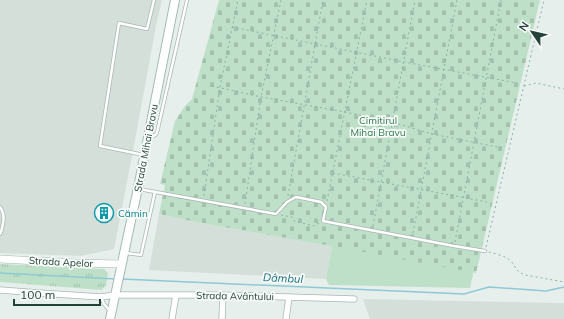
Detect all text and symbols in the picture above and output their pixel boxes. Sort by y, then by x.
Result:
north arrow [512,12,552,52]
text: N [516,19,532,34]
street label: Strada Mihai Bravu [131,103,161,193]
park label: Cimitirul Mihai Bravu [350,114,406,139]
building icon: Cămin [93,202,115,224]
place label: Cămin [118,207,148,220]
street label: Strada Apelor [28,254,94,270]
water label: Dâmbul [263,270,304,286]
scale bar [14,281,100,307]
text: 100 m [20,287,55,302]
street label: Strada Avântului [196,289,274,303]

